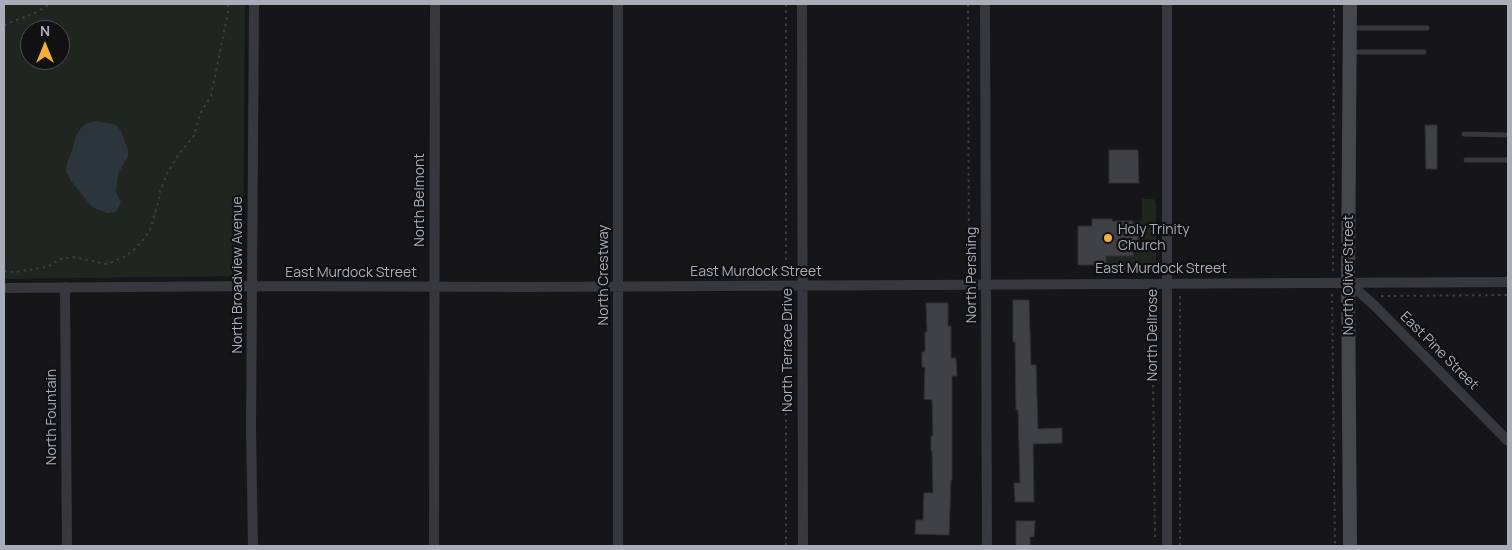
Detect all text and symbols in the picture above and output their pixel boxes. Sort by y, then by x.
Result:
north arrow [20,20,70,70]
text: N [40,21,50,40]
street label: North Belmont [412,153,428,247]
street label: North Broadview Avenue [230,196,246,354]
street label: North Oliver Street [1341,215,1357,335]
place label: Holy Trinity Church [1118,222,1190,254]
street label: North Crestway [596,225,612,325]
street label: North Pershing [964,227,980,323]
marker: Holy Trinity Church [1102,232,1114,244]
street label: East Murdock Street [1095,261,1227,277]
street label: East Murdock Street [690,264,822,280]
street label: East Murdock Street [285,265,417,281]
street label: North Terrace Drive [780,288,796,412]
street label: North Dellrose [1145,289,1161,381]
street label: East Pine Street [1396,308,1482,394]
street label: North Fountain [44,369,60,465]

